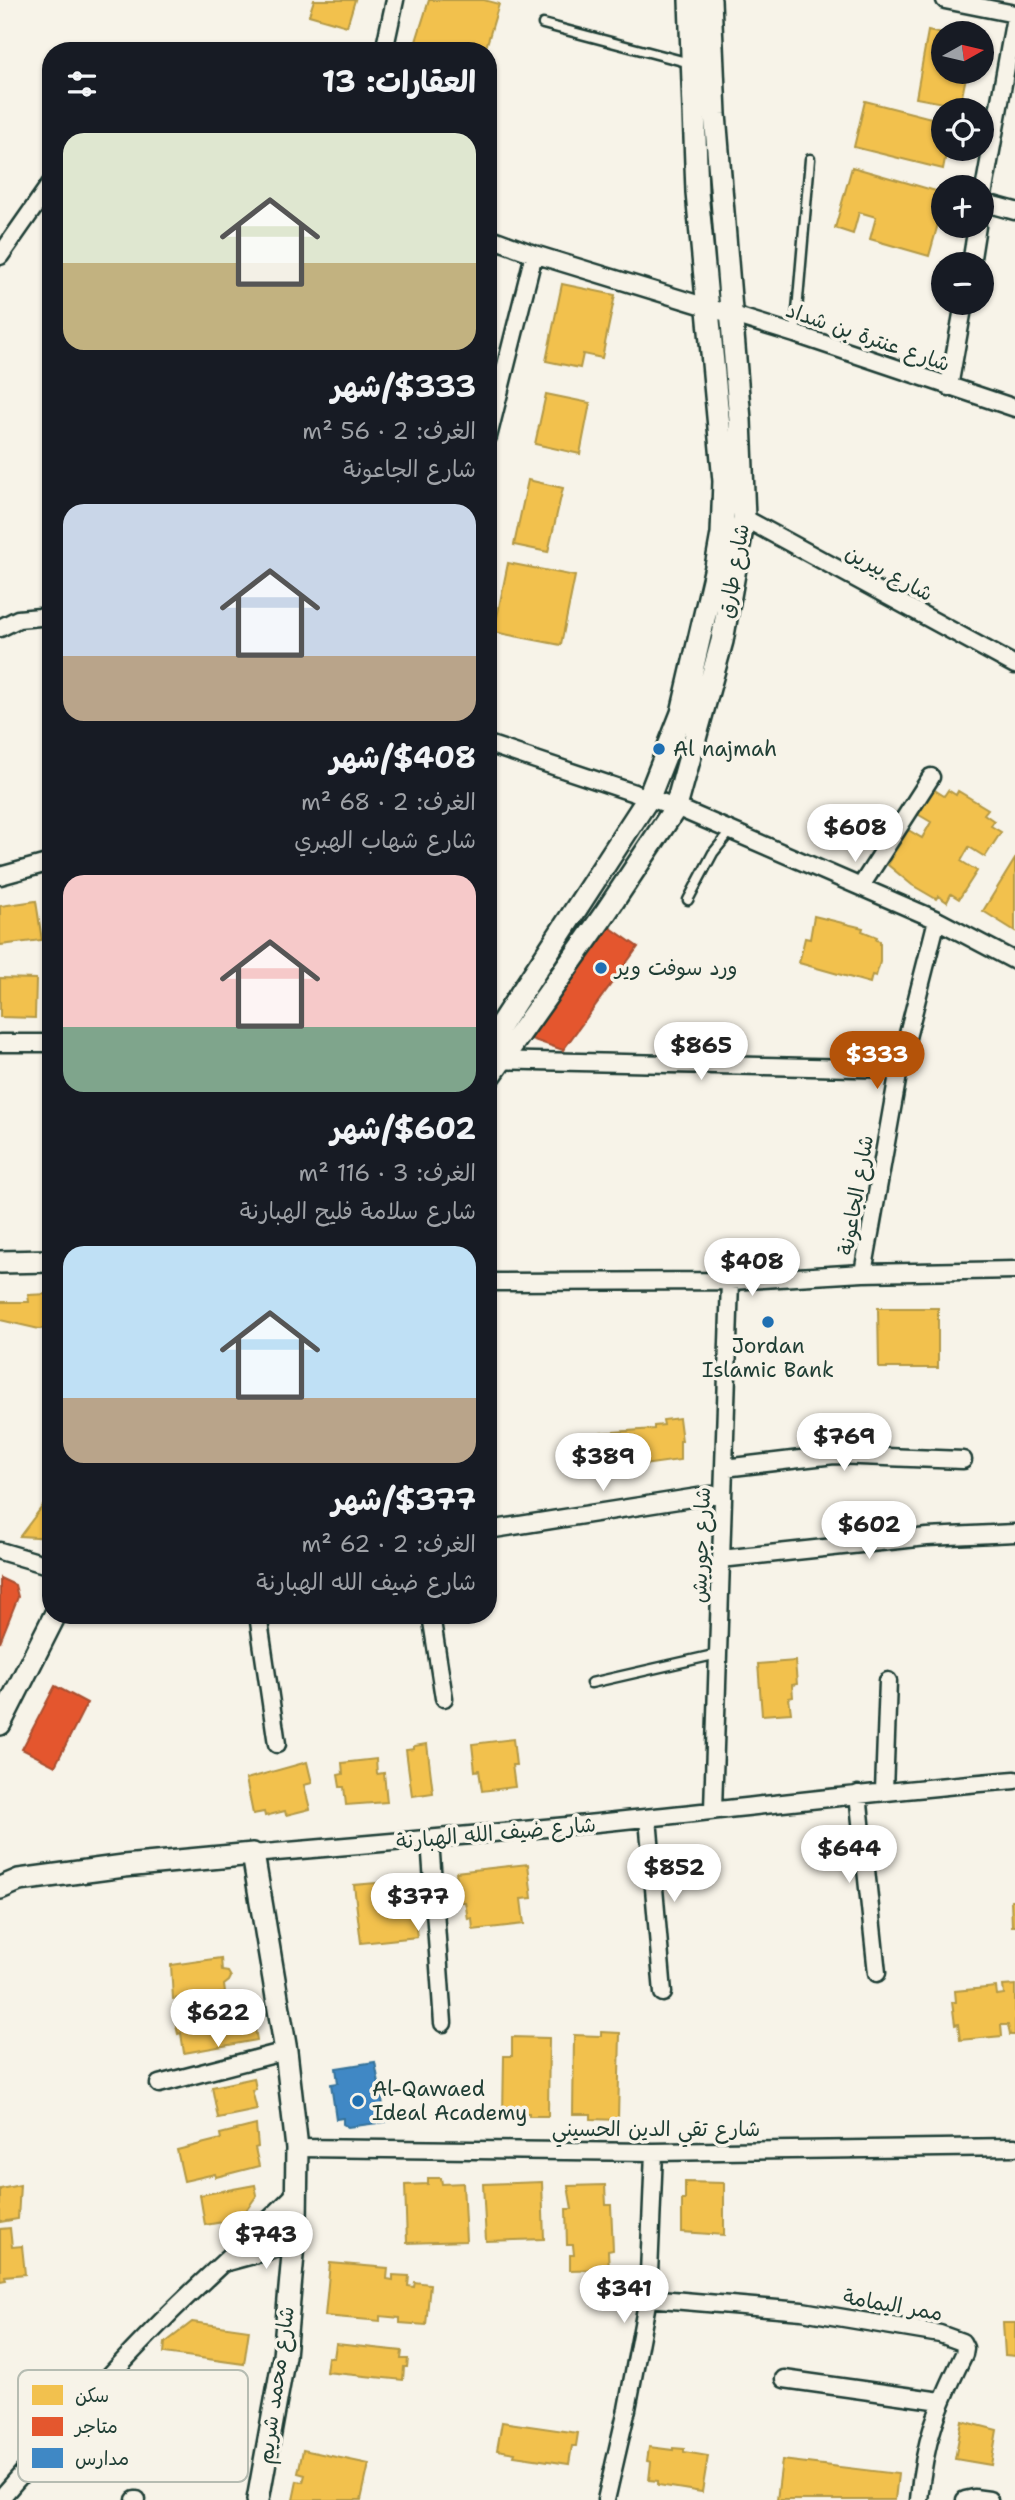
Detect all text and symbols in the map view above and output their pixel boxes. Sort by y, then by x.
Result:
north arrow [931,21,994,84]
map controls [931,21,994,315]
text: العقارات: 13 [322,61,476,102]
icon: filters [63,65,101,103]
button: locate [931,98,994,161]
button: + [931,175,994,238]
icon: home [207,179,333,305]
button: − [931,252,994,315]
street label: شارع عنترة بن شداد [782,296,954,379]
text: $333/شهر [331,366,476,407]
text: الغرف: 2 · 56 m² [302,416,476,446]
text: شارع الجاعونة [343,454,476,484]
street label: شارع طارق [712,522,757,621]
street label: شارع بيرين [840,538,938,609]
icon: home [207,550,333,676]
place label: Al najmah [673,735,777,763]
text: $408/شهر [330,737,476,778]
marker: Al najmah [651,741,667,757]
text: الغرف: 2 · 68 m² [301,787,476,817]
pin: $608 [814,804,896,864]
text: $608 [823,812,887,842]
text: شارع شهاب الهبري [294,825,476,855]
icon: home [207,921,333,1047]
place label: ورد سوفت وير [613,954,737,982]
marker: ورد سوفت وير [593,960,609,976]
pin: $865 [660,1023,742,1082]
text: $865 [670,1030,732,1060]
pin: $333 [836,1032,918,1091]
text: $333 [846,1039,908,1069]
text: $602/شهر [331,1108,476,1149]
street label: شارع الجاعونة [832,1133,881,1257]
text: الغرف: 3 · 116 m² [298,1158,476,1188]
text: شارع سلامة فليح الهبارنة [240,1196,476,1226]
pin: $408 [711,1238,793,1298]
text: $408 [720,1246,784,1276]
icon: home [207,1292,333,1418]
marker: Jordan Islamic Bank [760,1314,776,1330]
place label: Jordan Islamic Bank [702,1332,834,1384]
pin: $769 [803,1414,885,1473]
text: $769 [813,1421,875,1451]
pin: $389 [562,1434,644,1493]
text: $389 [571,1441,635,1471]
text: $377/شهر [332,1479,476,1520]
street label: شارع جوريش [685,1486,718,1604]
pin: $602 [828,1502,910,1561]
text: $602 [837,1509,901,1539]
text: الغرف: 2 · 62 m² [301,1529,476,1559]
text: شارع ضيف الله الهبارنة [256,1567,476,1597]
street label: شارع ضيف الله الهبارنة [395,1810,597,1857]
pin: $644 [808,1826,890,1885]
text: $644 [817,1833,881,1863]
pin: $852 [633,1844,715,1904]
text: $852 [643,1852,705,1882]
pin: $377 [377,1874,459,1933]
text: $377 [387,1881,449,1911]
pin: $622 [177,1990,259,2049]
text: $622 [186,1997,250,2027]
place label: Al-Qawaed Ideal Academy [372,2075,527,2127]
marker: Al-Qawaed Ideal Academy [350,2093,366,2109]
street label: شارع تقي الدين الحسيني [552,2115,760,2148]
pin: $743 [225,2212,307,2271]
text: $743 [235,2219,297,2249]
pin: $341 [583,2266,665,2325]
text: $341 [596,2273,652,2303]
street label: ممر اليمامة [841,2282,945,2328]
street label: شارع محمد شريم [251,2304,303,2466]
legend [18,2370,248,2482]
text: سكن [75,2383,109,2408]
text: متاجر [73,2414,118,2439]
text: مدارس [75,2446,129,2471]

